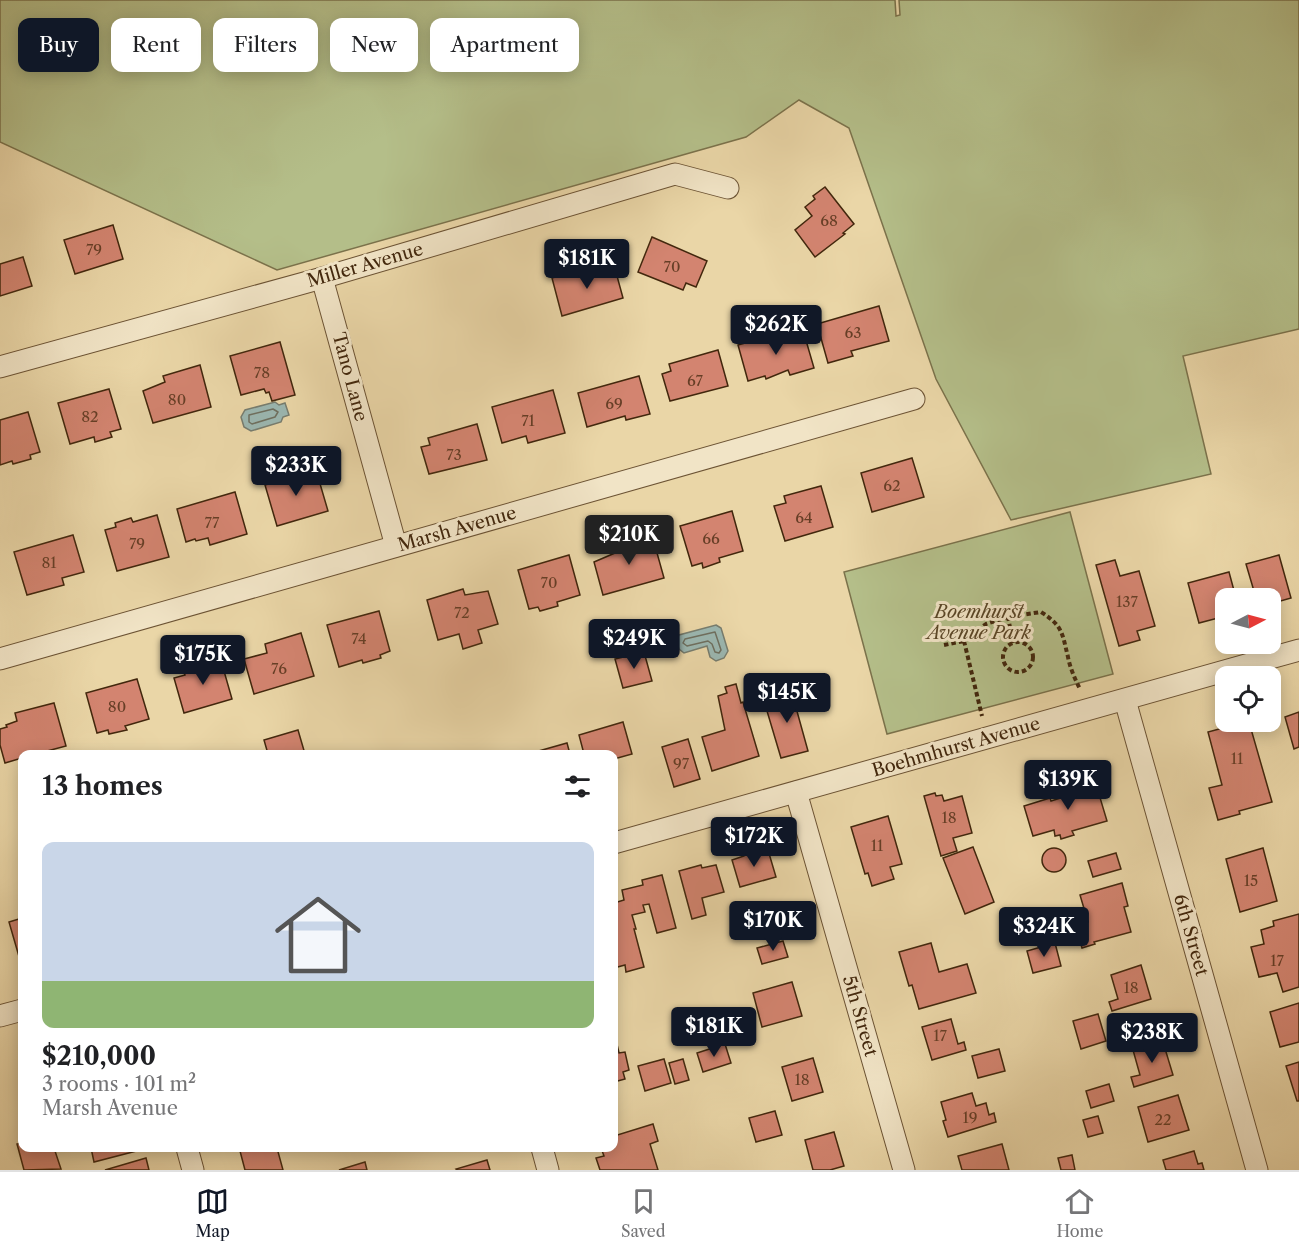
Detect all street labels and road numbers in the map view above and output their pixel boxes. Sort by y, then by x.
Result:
street label: Miller Avenue [304,238,426,292]
street label: Tano Lane [328,330,372,424]
street label: Marsh Avenue [395,502,519,556]
street label: Boehmhurst Avenue [869,712,1043,782]
street label: 6th Street [1169,892,1213,979]
street label: 5th Street [838,973,882,1060]

